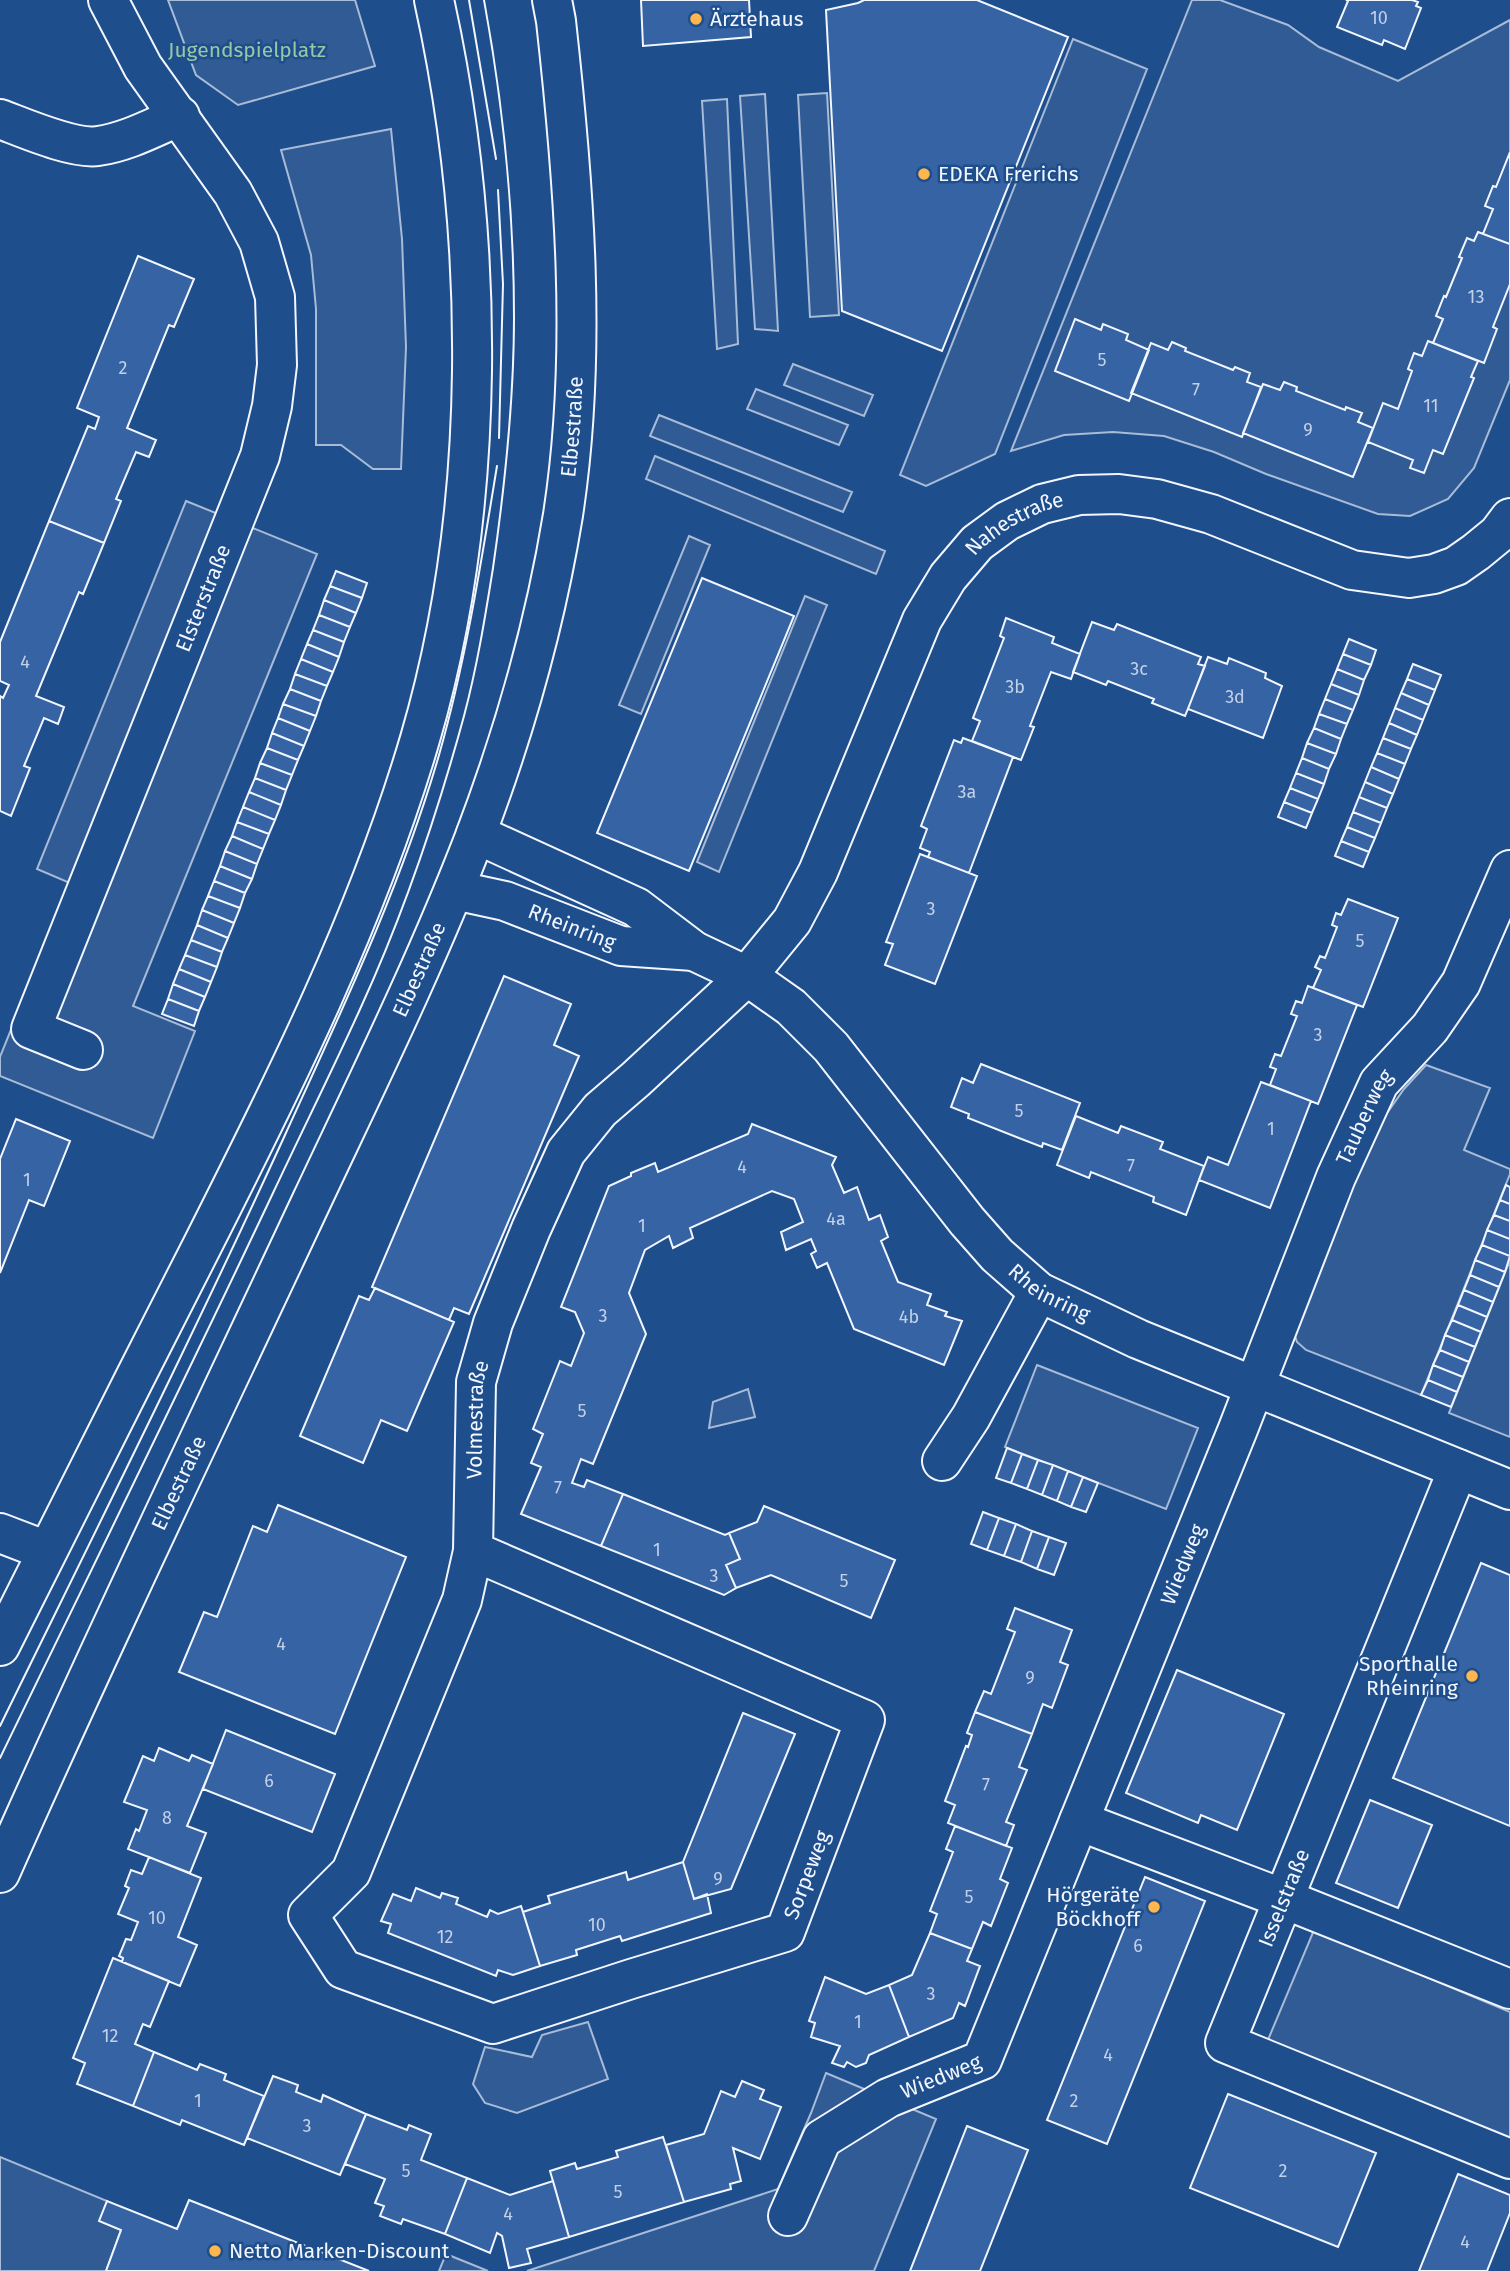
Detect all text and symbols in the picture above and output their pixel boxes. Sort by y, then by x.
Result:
place label: Ärztehaus [710,6,804,32]
house number: 10 [1370,7,1388,29]
marker: Ärztehaus [688,11,704,27]
park label: Jugendspielplatz [168,37,326,63]
place label: EDEKA Frerichs [938,161,1079,187]
marker: EDEKA Frerichs [916,166,932,182]
house number: 13 [1468,286,1484,308]
house number: 5 [1097,349,1107,371]
house number: 2 [119,357,128,379]
street label: Elbestraße [555,376,589,479]
house number: 7 [1192,379,1200,401]
house number: 11 [1423,395,1439,417]
house number: 9 [1303,419,1313,441]
street label: Nahestraße [959,486,1066,560]
street label: Elsterstraße [170,541,236,656]
house number: 4 [20,651,30,673]
house number: 3c [1130,658,1148,680]
house number: 3b [1005,676,1025,698]
house number: 3d [1225,686,1245,708]
house number: 3a [958,781,976,803]
street label: Rheinring [524,898,620,956]
house number: 3 [927,898,935,920]
street label: Elbestraße [387,918,452,1021]
house number: 5 [1355,930,1365,952]
house number: 3 [1314,1024,1322,1046]
street label: Tauberweg [1330,1063,1398,1169]
house number: 5 [1014,1100,1024,1122]
house number: 1 [1267,1118,1275,1140]
house number: 7 [1127,1155,1135,1177]
house number: 4 [737,1156,747,1178]
house number: 1 [23,1169,31,1191]
house number: 4a [826,1208,846,1230]
house number: 1 [638,1215,646,1237]
street label: Rheinring [1003,1258,1095,1327]
house number: 3 [599,1305,607,1327]
house number: 4b [899,1306,919,1328]
street label: Volmestraße [461,1357,495,1479]
house number: 5 [577,1400,587,1422]
street label: Elbestraße [146,1432,212,1534]
house number: 7 [554,1477,562,1499]
street label: Wiedweg [1155,1520,1211,1609]
house number: 1 [653,1539,661,1561]
house number: 3 [710,1565,718,1587]
house number: 5 [839,1570,849,1592]
house number: 4 [276,1633,286,1655]
place label: Sporthalle Rheinring [1359,1651,1458,1701]
house number: 9 [1025,1667,1035,1689]
marker: Sporthalle Rheinring [1464,1668,1480,1684]
house number: 6 [264,1770,274,1792]
house number: 7 [982,1774,990,1796]
house number: 8 [162,1807,172,1829]
street label: Sorpeweg [778,1827,836,1923]
street label: Isselstraße [1253,1845,1315,1951]
house number: 9 [713,1868,723,1890]
place label: Hörgeräte Böckhoff [1046,1882,1142,1932]
house number: 5 [964,1886,974,1908]
marker: Hörgeräte Böckhoff [1146,1899,1162,1915]
house number: 10 [148,1907,166,1929]
house number: 10 [588,1914,606,1936]
house number: 12 [437,1926,453,1948]
house number: 6 [1133,1935,1143,1957]
house number: 3 [927,1983,935,2005]
house number: 1 [854,2011,862,2033]
house number: 12 [102,2025,118,2047]
house number: 4 [1103,2044,1113,2066]
street label: Wiedweg [897,2049,985,2105]
house number: 1 [194,2090,202,2112]
house number: 2 [1070,2090,1079,2112]
house number: 3 [303,2115,311,2137]
house number: 5 [401,2160,411,2182]
house number: 2 [1279,2160,1288,2182]
house number: 5 [613,2181,623,2203]
house number: 4 [503,2203,513,2225]
house number: 4 [1460,2231,1470,2253]
place label: Netto Marken-Discount [229,2238,450,2264]
marker: Netto Marken-Discount [207,2243,223,2259]

